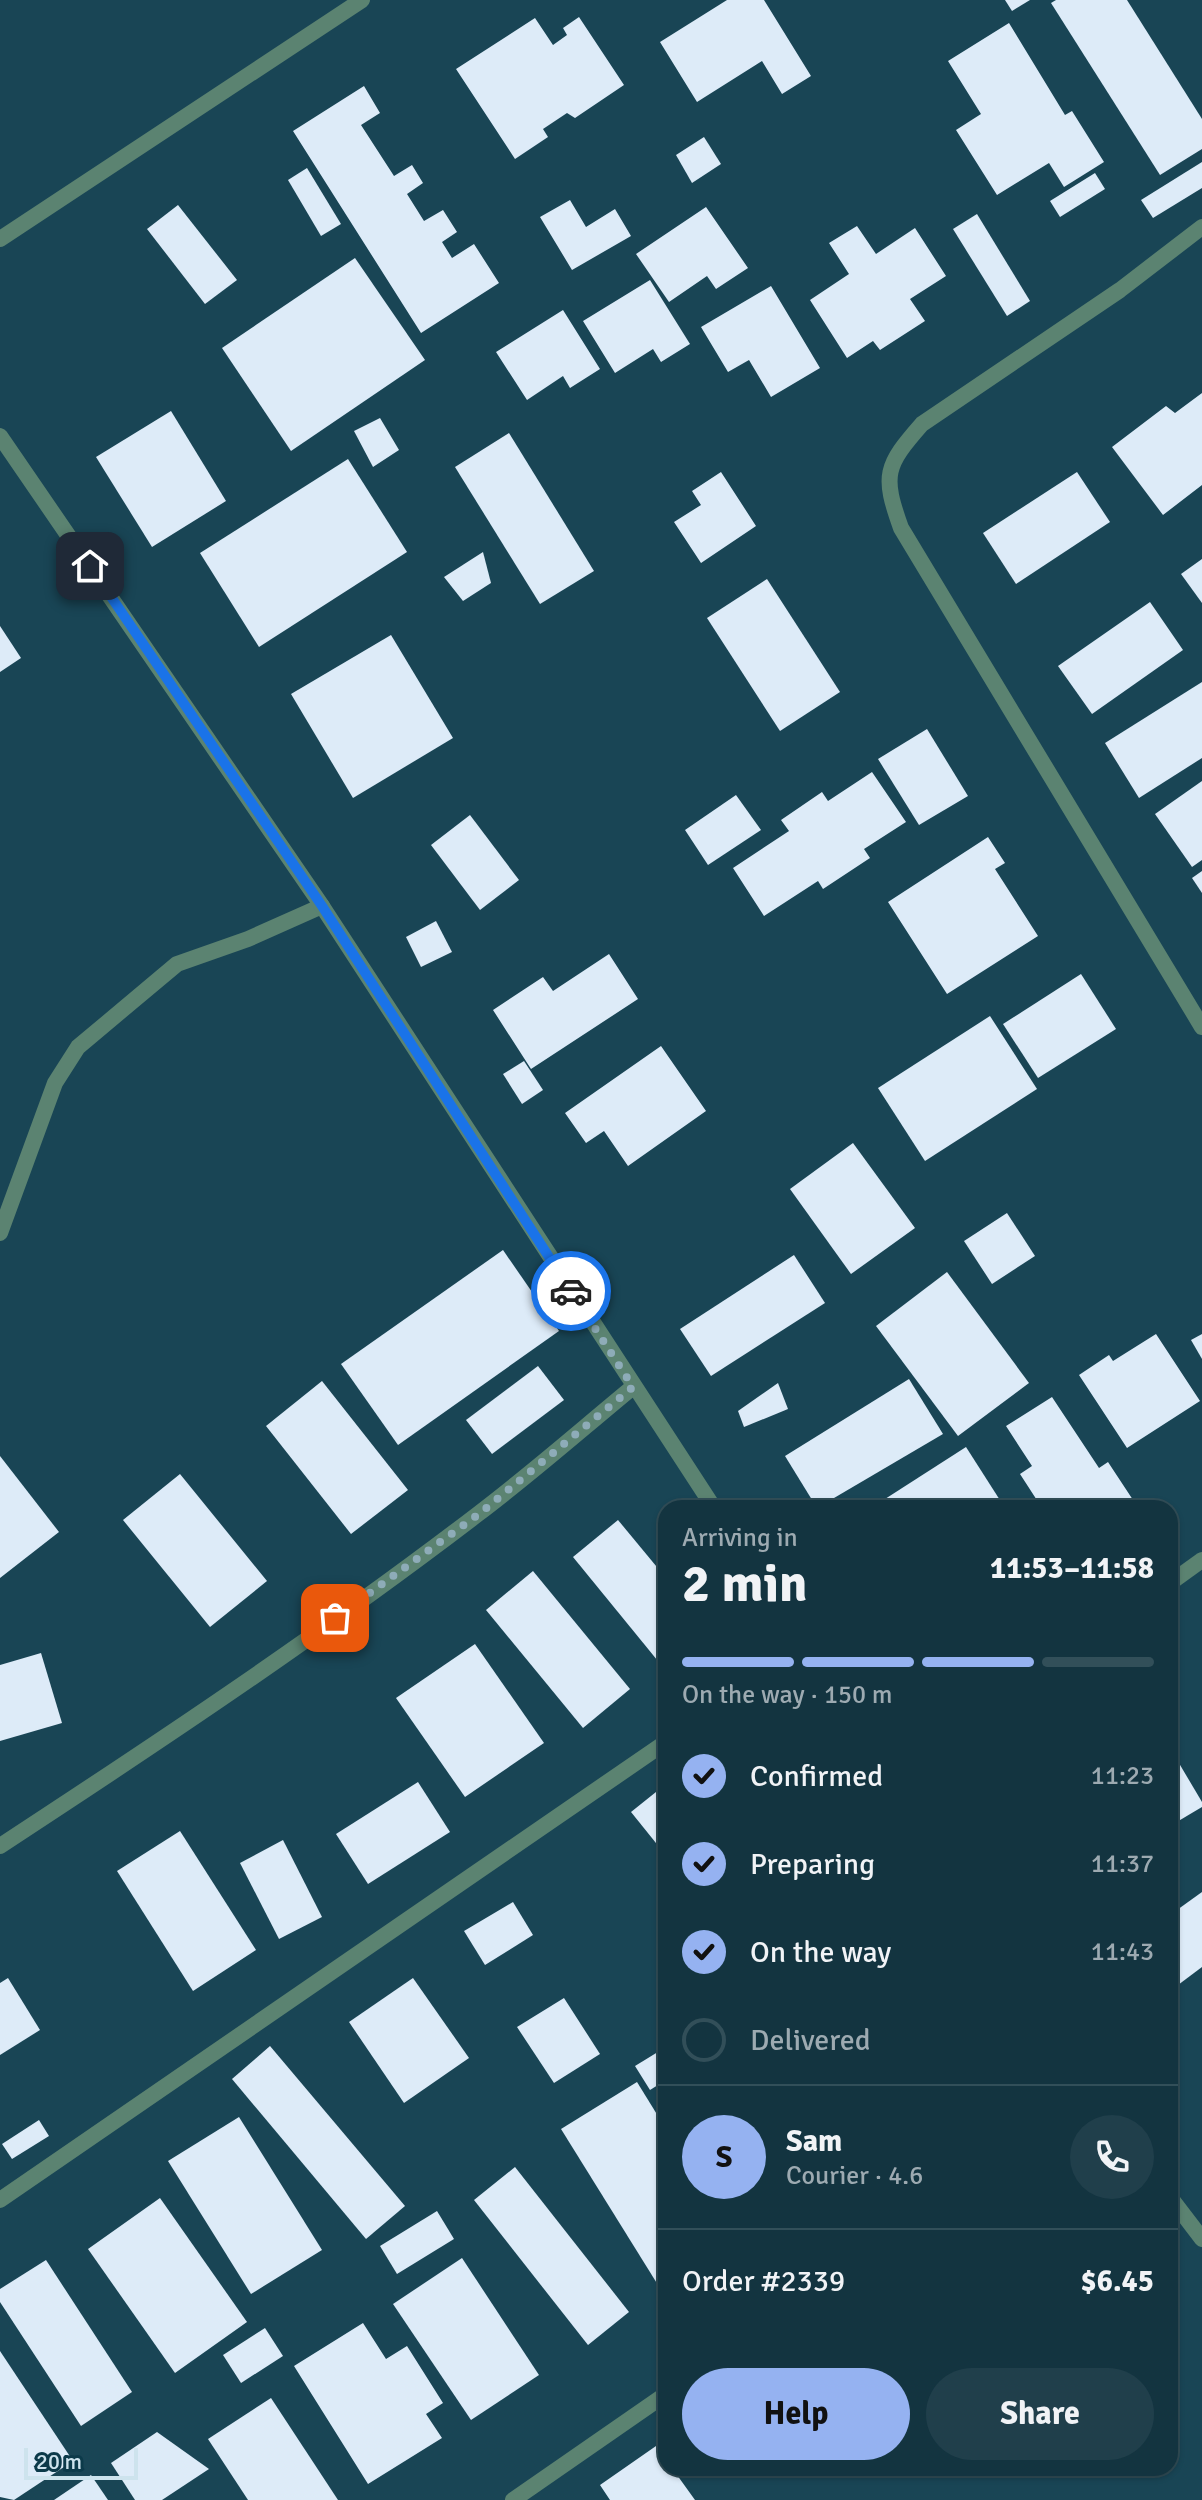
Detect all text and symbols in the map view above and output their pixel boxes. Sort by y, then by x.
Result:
pin [56,532,124,600]
icon: home [68,544,112,588]
courier [531,1251,611,1331]
icon: car [549,1269,593,1313]
text: Arriving in [682,1522,798,1554]
text: 11:53–11:58 [990,1550,1154,1587]
text: 2 min [682,1552,808,1616]
pin [301,1584,369,1652]
icon: bag [313,1596,357,1640]
text: On the way · 150 m [682,1679,892,1711]
icon: check [682,1754,726,1798]
text: Confirmed [750,1758,883,1795]
text: 11:23 [1091,1760,1154,1792]
icon: check [682,1842,726,1886]
text: Preparing [750,1846,875,1883]
text: 11:37 [1091,1848,1154,1880]
icon: check [682,1930,726,1974]
text: On the way [750,1934,891,1971]
text: 11:43 [1091,1936,1154,1968]
text: Delivered [750,2022,871,2059]
button: phone [1070,2115,1154,2199]
text: Sam [786,2123,842,2160]
text: S [716,2139,732,2176]
text: Courier · 4.6 [786,2160,923,2192]
text: Order #2339 [682,2263,845,2300]
text: $6.45 [1081,2263,1154,2300]
button: Help [682,2368,910,2460]
button: Share [926,2368,1154,2460]
scale bar [24,2444,138,2480]
text: 20 m [36,2448,82,2475]

